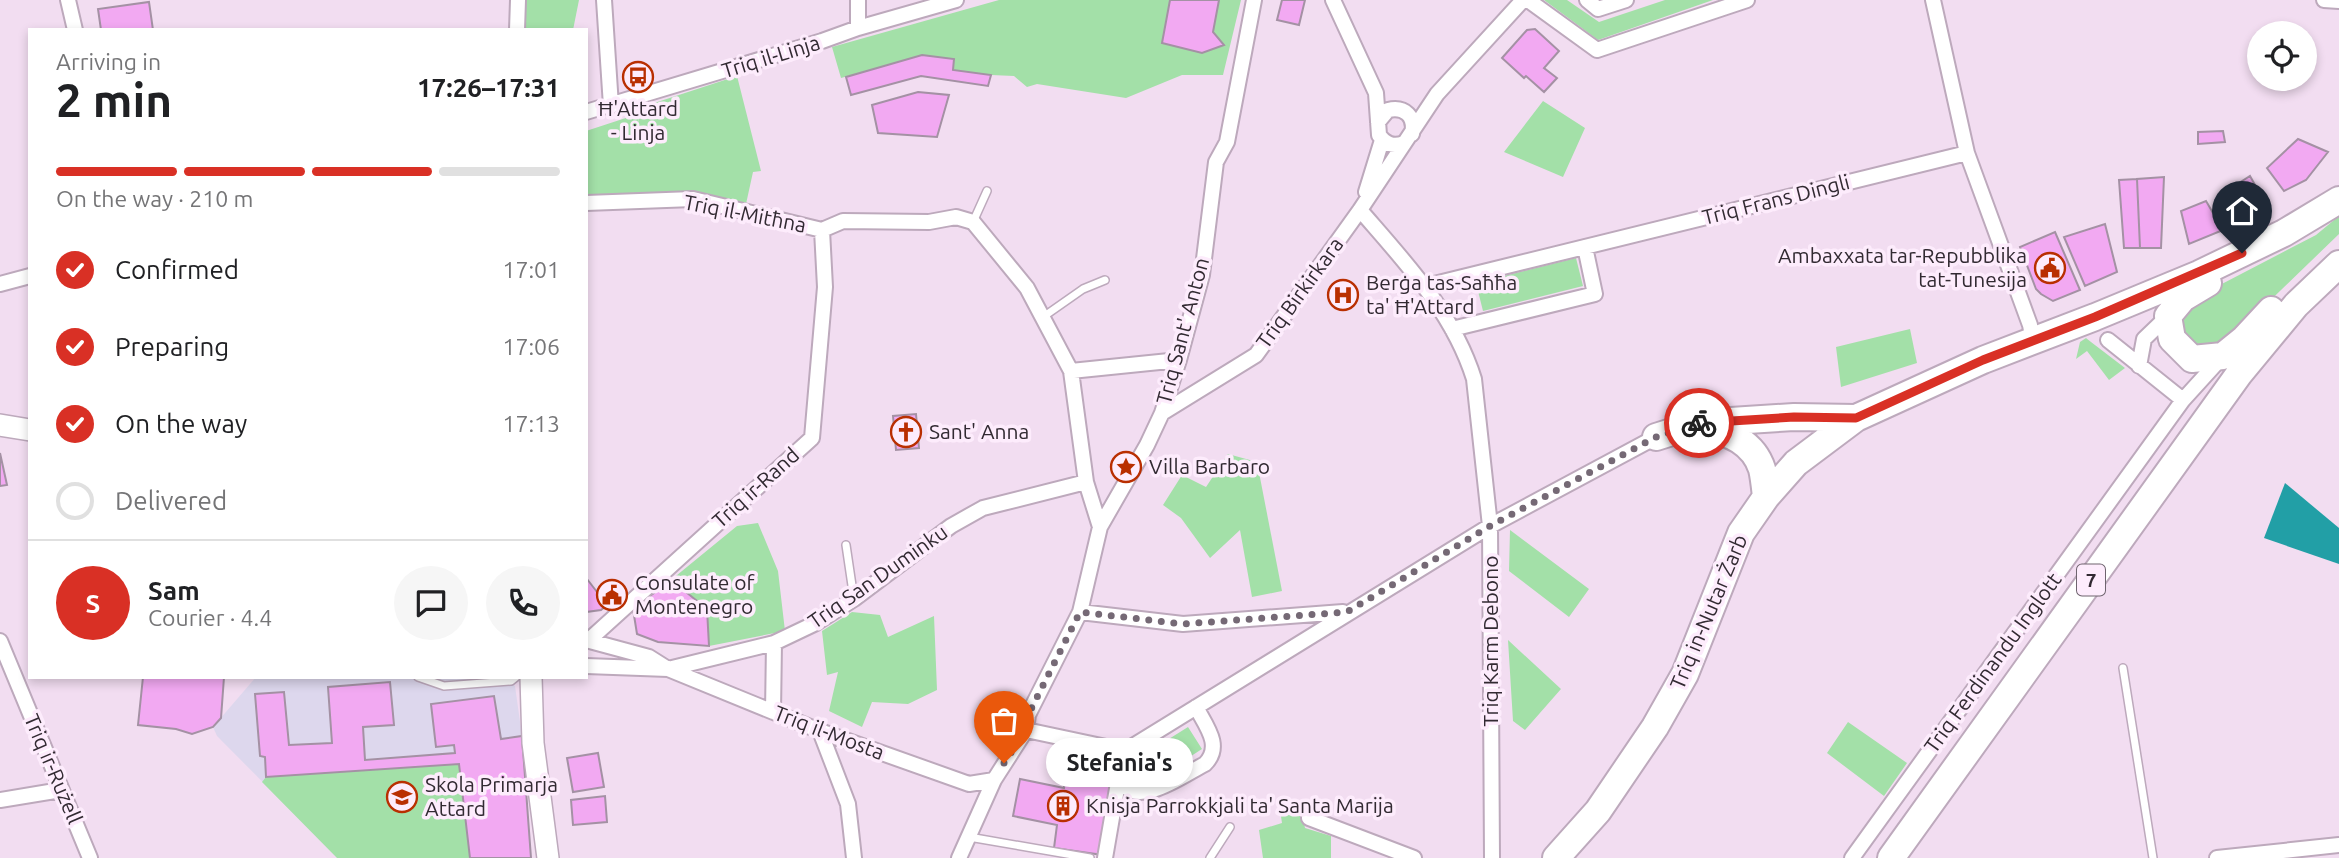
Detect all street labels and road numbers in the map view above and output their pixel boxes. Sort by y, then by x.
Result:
street label: Triq il-Linja [719,30,823,82]
street label: Triq Frans Dingli [1700,169,1852,229]
street label: Triq il-Mitħna [682,189,808,237]
street label: Triq Birkirkara [1251,232,1347,353]
street label: Triq Sant' Anton [1151,255,1213,407]
street label: Triq ir-Rand [707,442,803,532]
street label: Triq San Duminku [803,519,952,633]
street label: Triq in-Nutar Żarb [1665,531,1752,693]
street label: Triq Karm Debono [1478,556,1502,726]
road number: 7 [2077,565,2105,596]
street label: Triq Ferdinandu Inglott [1919,568,2066,757]
street label: Triq il-Mosta [771,700,888,764]
street label: Triq ir-Rużell [20,710,88,827]

